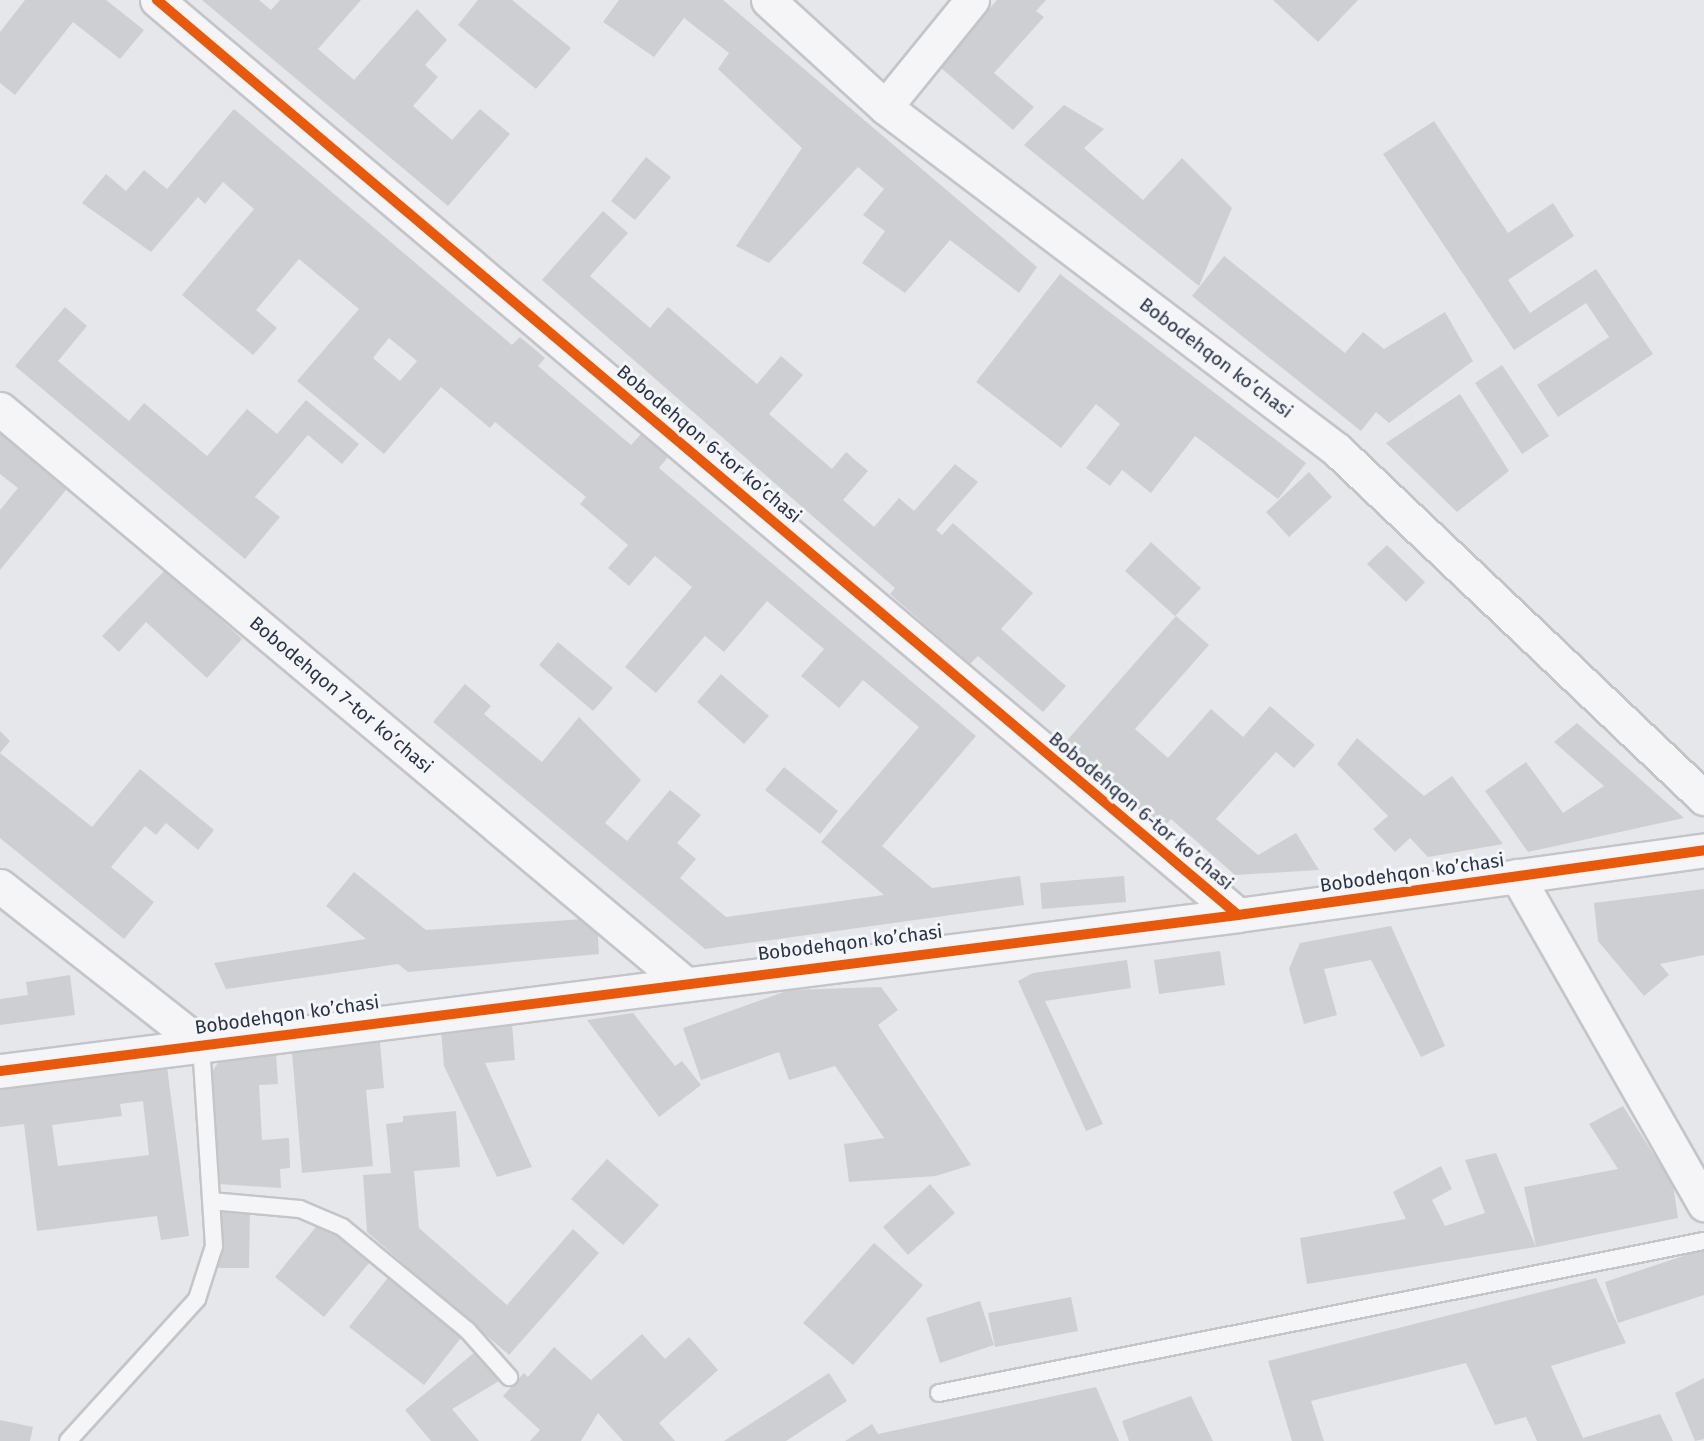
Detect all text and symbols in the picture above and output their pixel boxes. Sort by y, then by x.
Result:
street label: Bobodehqon koʼchasi [1135,293,1297,423]
street label: Bobodehqon 6-tor koʼchasi [612,360,806,528]
street label: Bobodehqon 7-tor koʼchasi [245,612,437,778]
street label: Bobodehqon 6-tor koʼchasi [1044,727,1238,895]
street label: Bobodehqon koʼchasi [1318,849,1506,897]
street label: Bobodehqon koʼchasi [756,920,944,966]
street label: Bobodehqon koʼchasi [193,991,381,1039]

